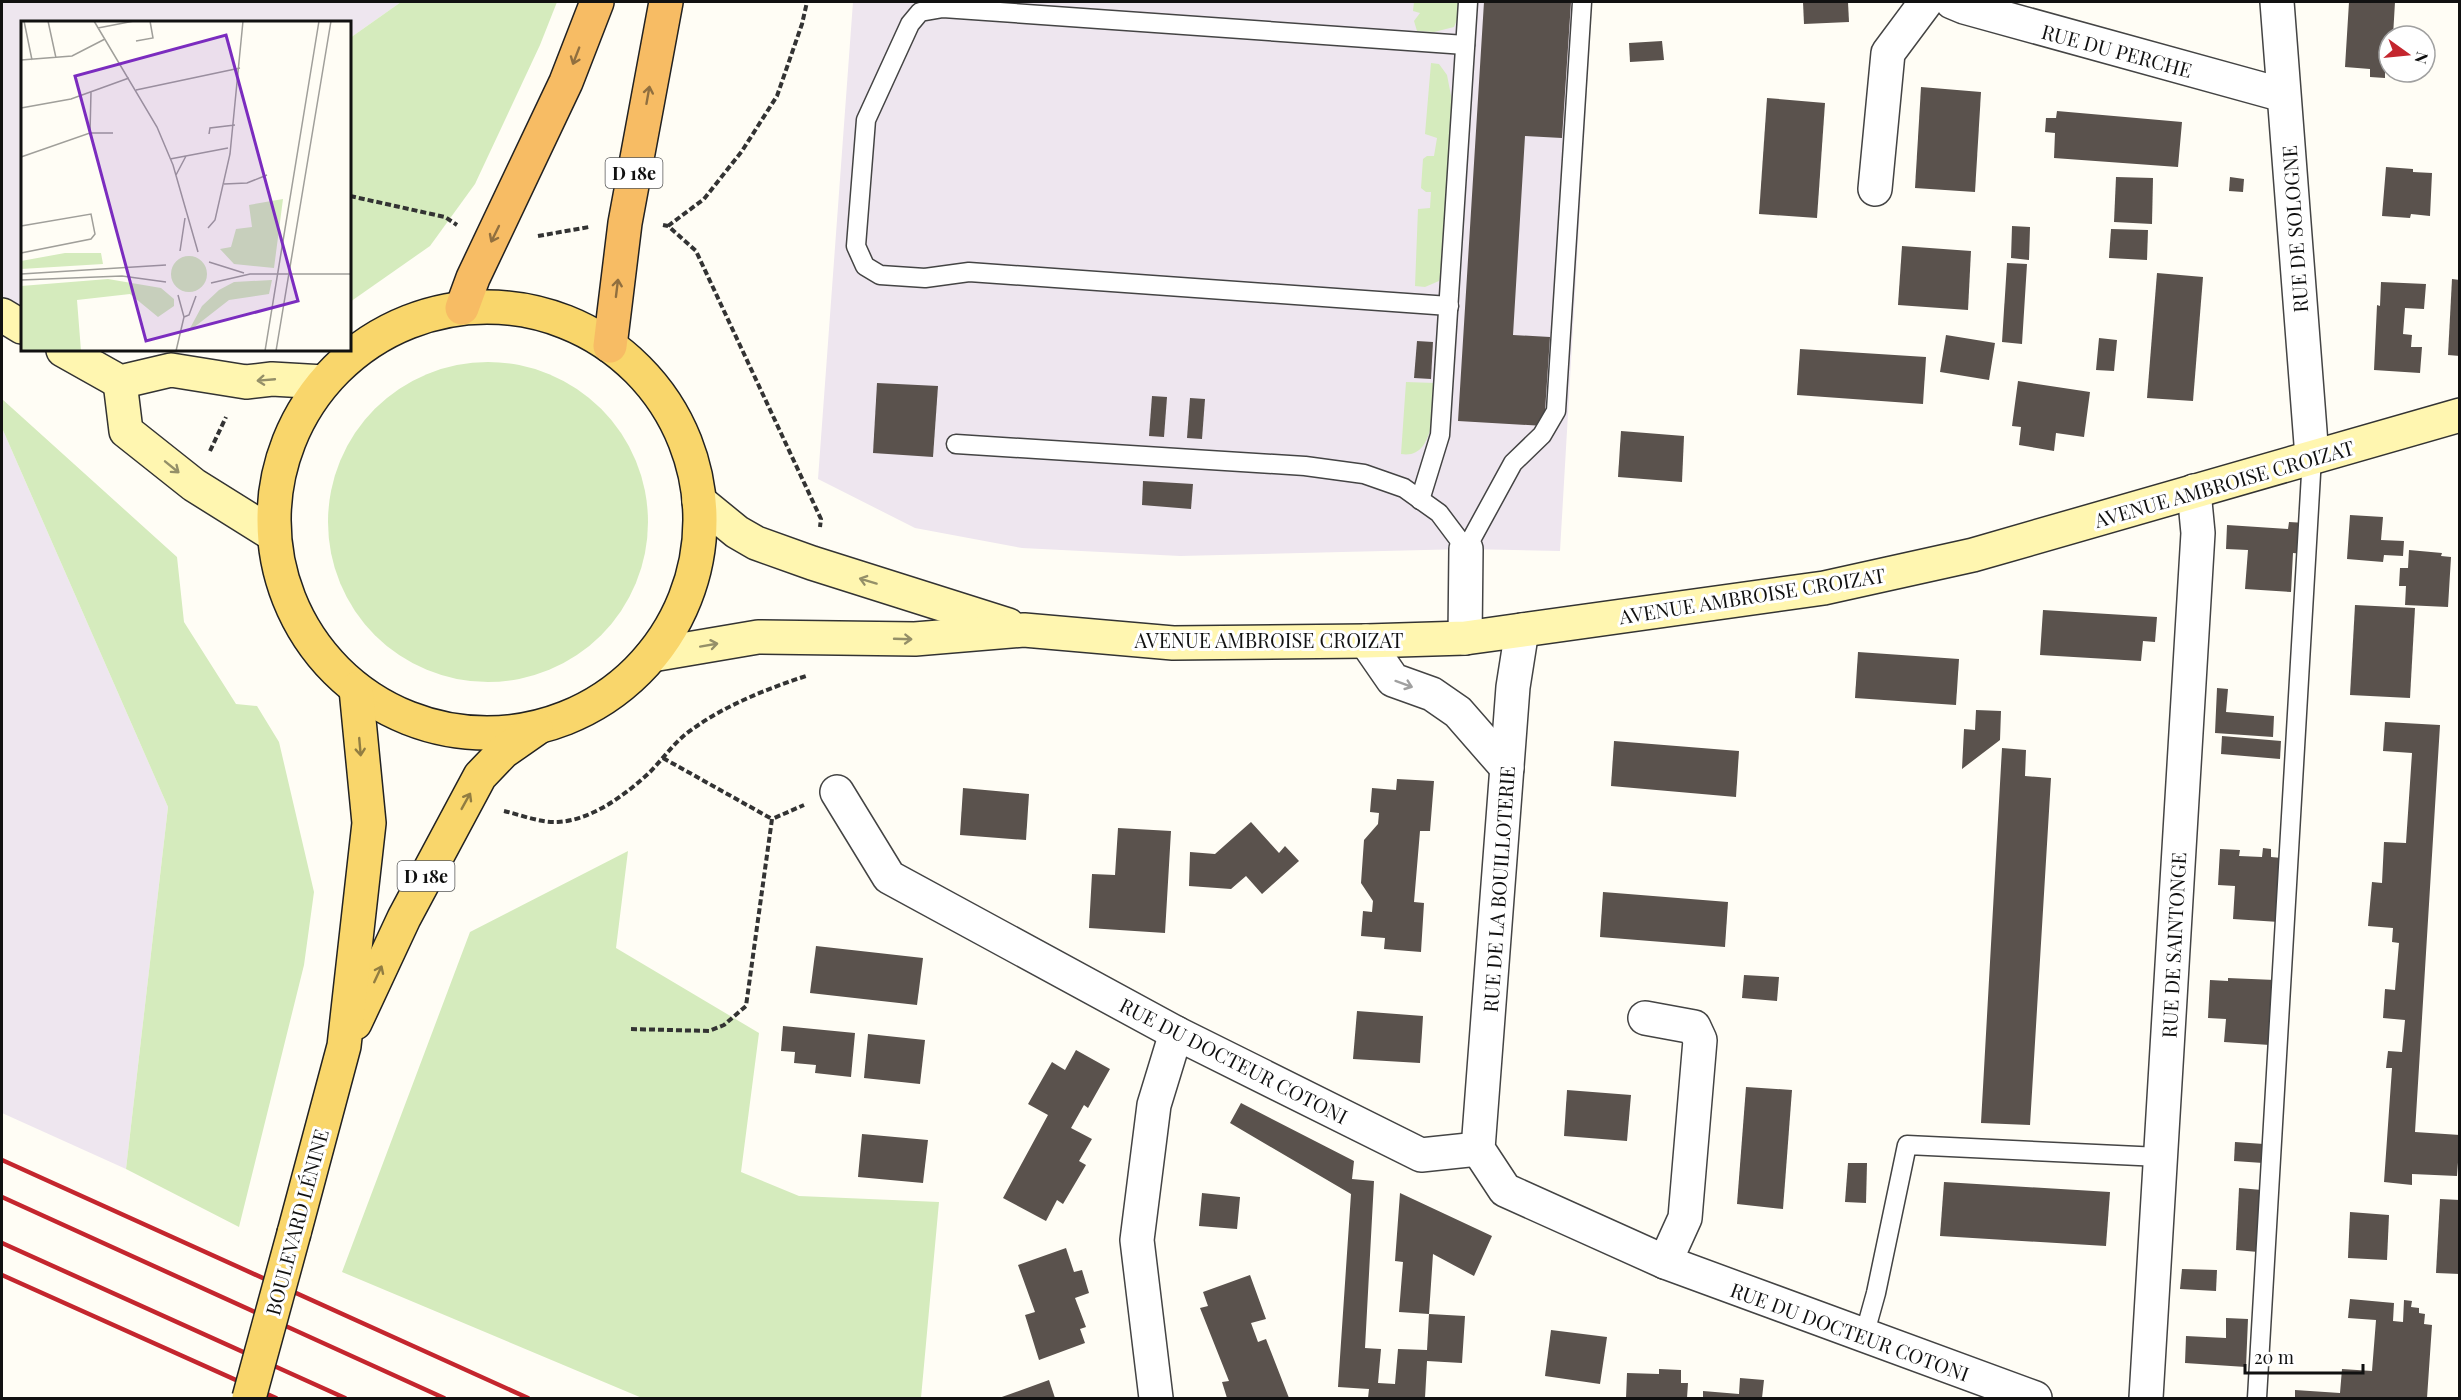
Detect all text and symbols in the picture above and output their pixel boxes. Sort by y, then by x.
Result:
street label: RUE DU PERCHE [2039,17,2195,83]
inset map [21,21,351,351]
north arrow [2377,24,2437,84]
one-way arrow [570,46,581,65]
text: N [2410,50,2434,67]
one-way arrow [643,86,654,106]
street label: RUE DE SOLOGNE [2275,145,2313,313]
road number: D 18e [606,158,662,188]
one-way arrow [489,224,501,242]
one-way arrow [612,278,623,298]
one-way arrow [257,375,276,386]
street label: AVENUE AMBROISE CROIZAT [2090,433,2357,533]
one-way arrow [164,461,180,474]
street label: AVENUE AMBROISE CROIZAT [1616,561,1887,630]
one-way arrow [859,575,878,586]
street label: AVENUE AMBROISE CROIZAT [1134,626,1403,653]
one-way arrow [893,633,913,645]
one-way arrow [699,640,719,651]
one-way arrow [1394,679,1413,690]
one-way arrow [355,737,366,757]
street label: RUE DE LA BOUILLOTERIE [1476,765,1520,1013]
one-way arrow [461,792,472,810]
street label: RUE DE SAINTONGE [2155,851,2191,1039]
road number: D 18e [398,861,454,891]
one-way arrow [372,966,384,984]
street label: RUE DU DOCTEUR COTONI [1116,991,1352,1129]
street label: BOULEVARD LÉNINE [258,1126,334,1318]
street label: RUE DU DOCTEUR COTONI [1727,1275,1973,1387]
scale bar [2245,1337,2364,1375]
text: 20 m [2254,1345,2294,1369]

